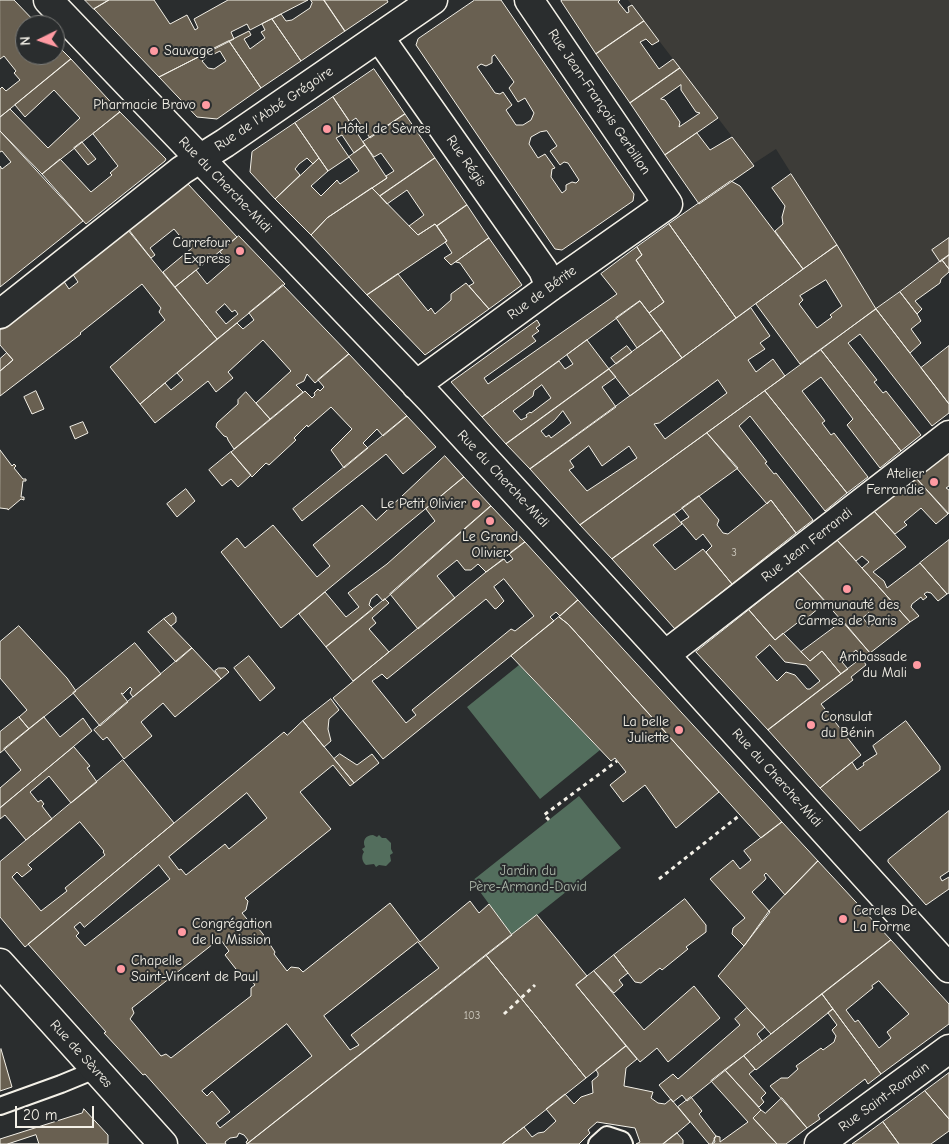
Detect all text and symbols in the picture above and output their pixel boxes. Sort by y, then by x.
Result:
north arrow [15,15,65,65]
street label: Rue Jean-François Gerbillon [544,26,654,178]
text: N [17,36,34,46]
place label: Sauvage [164,43,213,59]
marker: Sauvage [148,45,160,57]
street label: Rue de l'Abbé Grégoire [212,63,336,155]
place label: Pharmacie Bravo [93,97,196,113]
marker: Pharmacie Bravo [200,99,212,111]
place label: Hôtel de Sèvres [337,121,431,137]
marker: Hôtel de Sèvres [321,123,333,135]
street label: Rue Régis [442,132,490,190]
street label: Rue du Cherche-Midi [175,133,275,237]
place label: Carrefour Express [173,235,230,268]
marker: Carrefour Express [234,245,246,257]
street label: Rue de Bérite [504,262,580,324]
street label: Rue du Cherche-Midi [454,427,552,531]
place label: Atelier Ferrandie [866,466,924,498]
marker: Atelier Ferrandie [928,476,940,488]
place label: Le Petit Olivier [381,496,466,512]
marker: Le Petit Olivier [470,498,482,510]
street label: Rue Jean Ferrandi [758,504,856,586]
marker: Le Grand Olivier [484,515,496,527]
place label: Le Grand Olivier [462,529,518,562]
house number: 3 [731,546,737,560]
marker: Communauté des Carmes de Paris [841,583,853,595]
place label: Communauté des Carmes de Paris [795,597,899,630]
place label: Ambassade du Mali [839,649,907,682]
marker: Ambassade du Mali [911,659,923,671]
place label: Consulat du Bénin [821,709,875,742]
place label: La belle Juliette [623,714,669,746]
marker: Consulat du Bénin [805,719,817,731]
marker: La belle Juliette [673,724,685,736]
street label: Rue du Cherche-Midi [728,725,826,831]
park label: Jardin du Père-Armand-David [469,863,587,896]
place label: Cercles De La Forme [853,903,917,936]
marker: Cercles De La Forme [837,913,849,925]
place label: Congrégation de la Mission [192,916,272,949]
marker: Congrégation de la Mission [176,926,188,938]
place label: Chapelle Saint-Vincent de Paul [131,953,258,986]
marker: Chapelle Saint-Vincent de Paul [115,963,127,975]
house number: 103 [464,1009,480,1023]
street label: Rue de Sèvres [46,1017,116,1091]
street label: Rue Saint-Romain [835,1058,933,1136]
scale bar [18,1096,96,1128]
text: 20 m [23,1106,57,1124]

